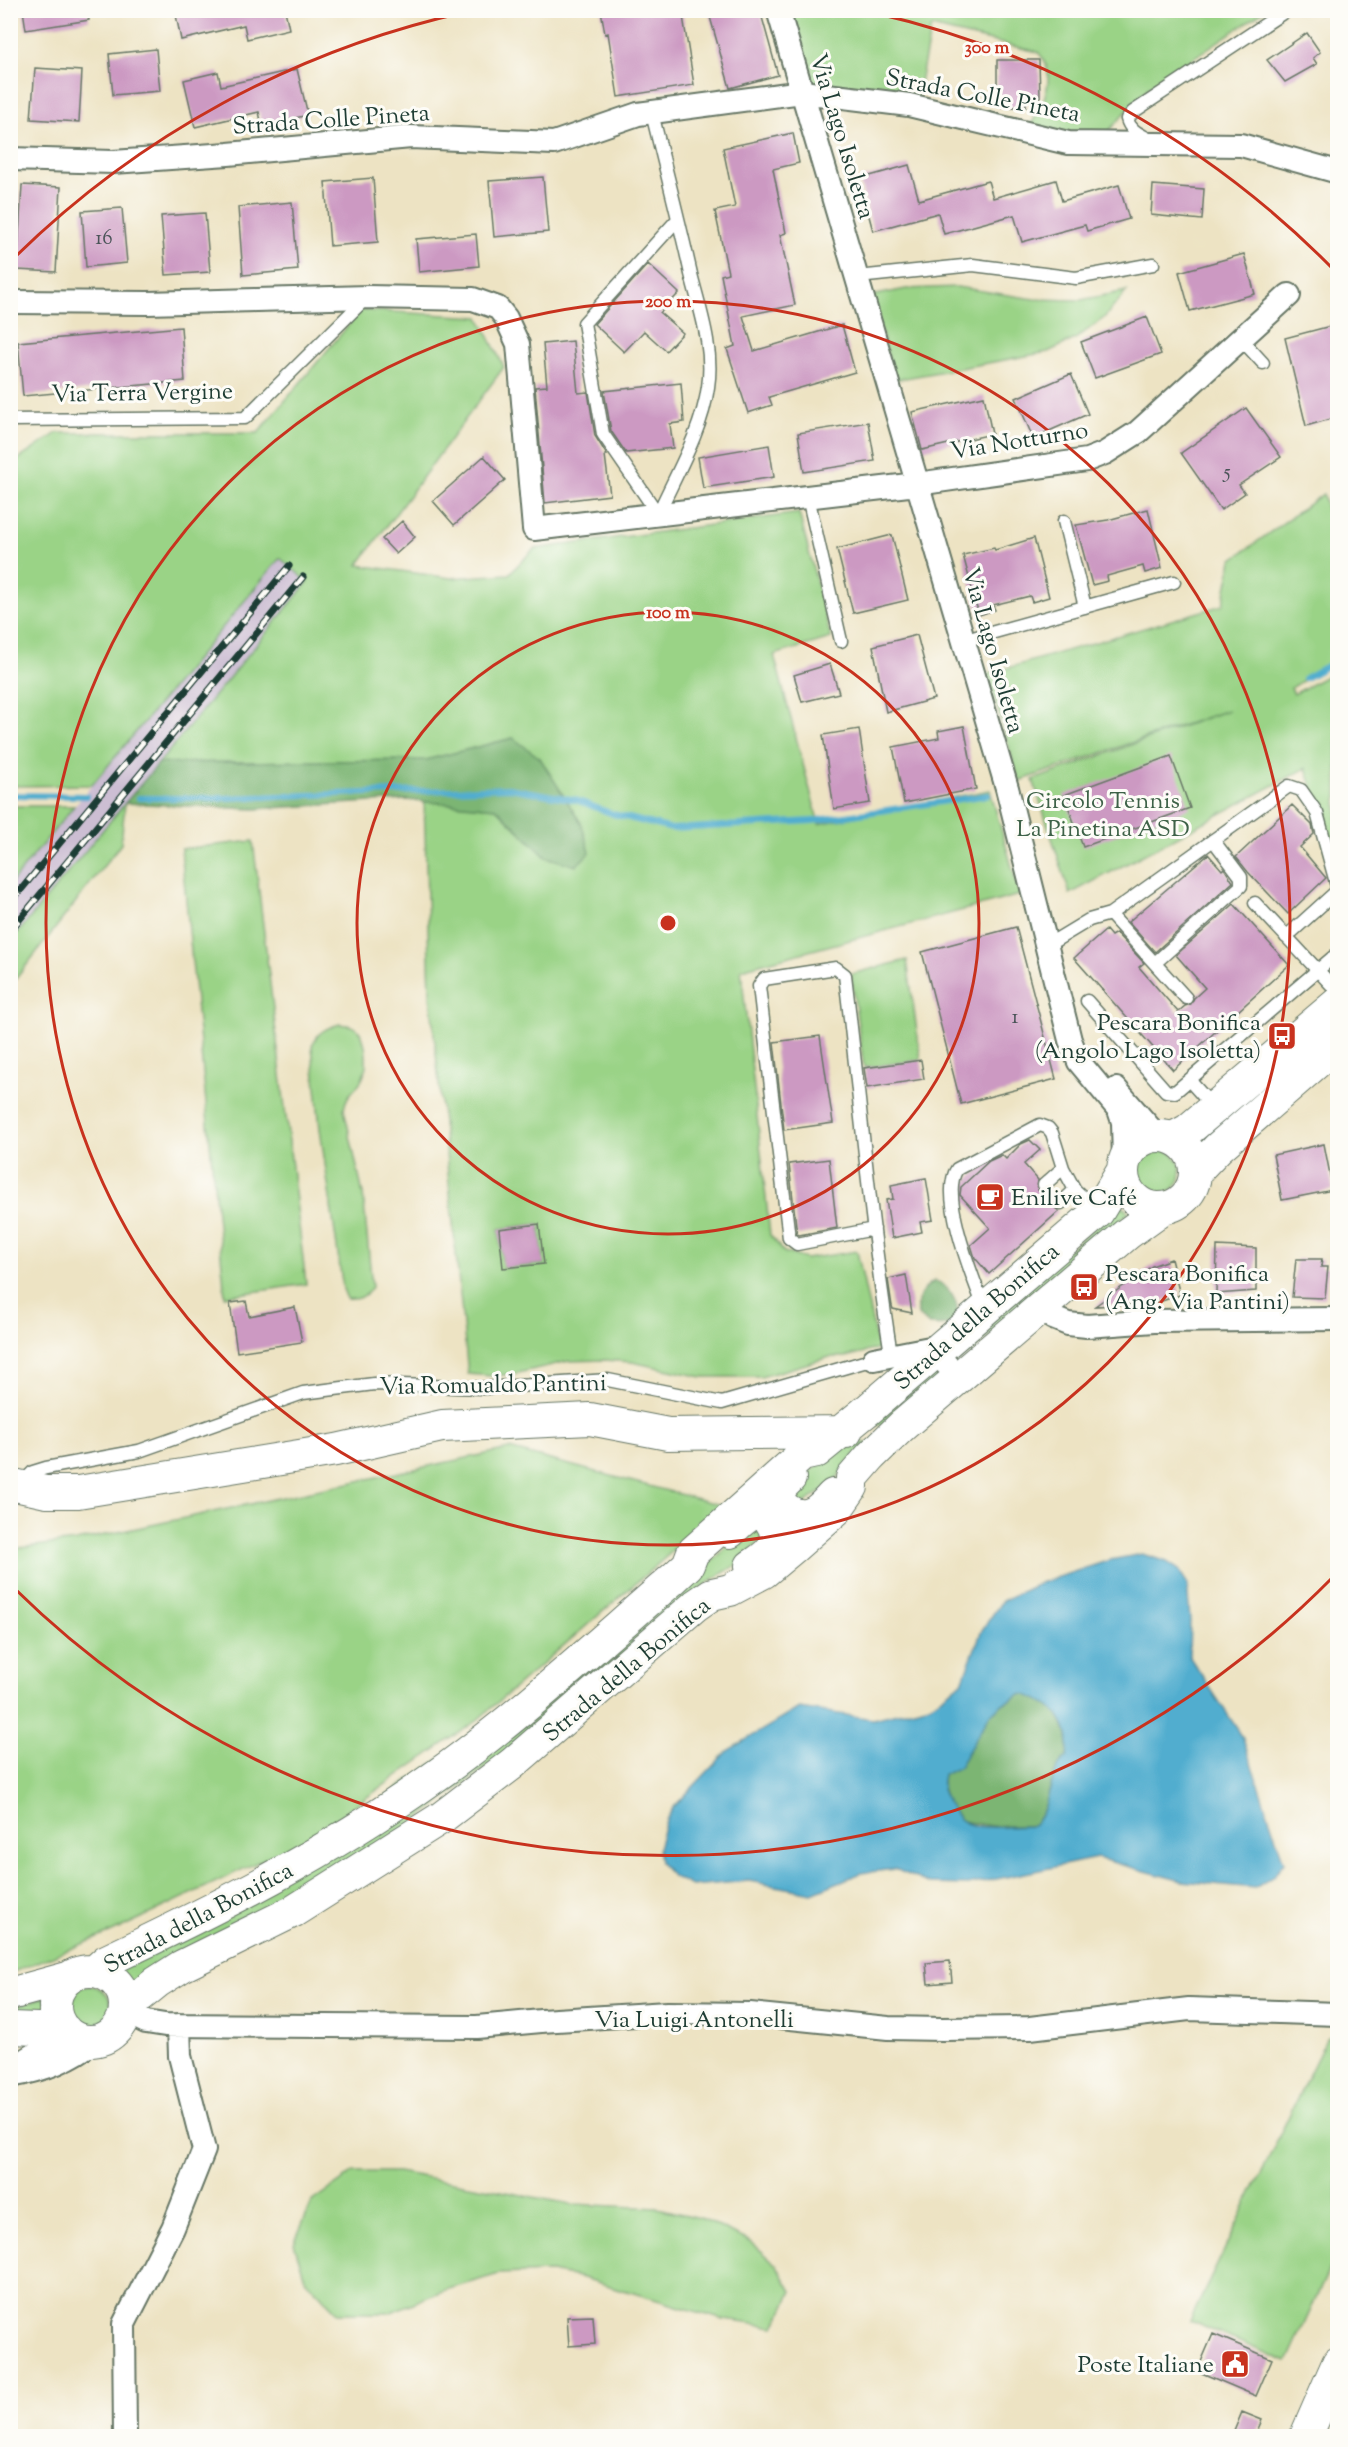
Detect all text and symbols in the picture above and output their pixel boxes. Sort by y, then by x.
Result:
text: 300 m [965,36,1010,62]
street label: Via Lago Isoletta [800,50,882,223]
street label: Strada Colle Pineta [882,61,1083,132]
street label: Strada Colle Pineta [231,97,431,145]
house number: 16 [95,224,113,254]
text: 200 m [645,290,691,316]
street label: Via Terra Vergine [51,375,233,413]
street label: Via Notturno [948,414,1091,470]
house number: 5 [1222,458,1231,488]
street label: Via Lago Isoletta [952,564,1032,738]
text: 100 m [646,601,690,627]
park label: Circolo Tennis La Pinetina ASD [1016,785,1190,847]
centre of rings [658,913,678,933]
house number: 1 [1011,1003,1019,1033]
place label: Pescara Bonifica (Angolo Lago Isoletta) [1035,1007,1261,1069]
bus stop icon: Pescara Bonifica (Angolo Lago Isoletta) [1266,1020,1298,1052]
cafe icon: Enilive Café [974,1181,1006,1213]
place label: Enilive Café [1011,1182,1137,1216]
street label: Strada della Bonifica [887,1236,1068,1399]
place label: Pescara Bonifica (Ang. Via Pantini) [1105,1258,1290,1320]
bus stop icon: Pescara Bonifica (Ang. Via Pantini) [1068,1271,1100,1303]
street label: Via Romualdo Pantini [379,1367,607,1405]
street label: Strada della Bonifica [536,1590,719,1751]
street label: Strada della Bonifica [98,1854,300,1983]
street label: Via Luigi Antonelli [594,2004,794,2038]
public building icon: Poste Italiane [1219,2348,1251,2380]
place label: Poste Italiane [1078,2349,1214,2383]

